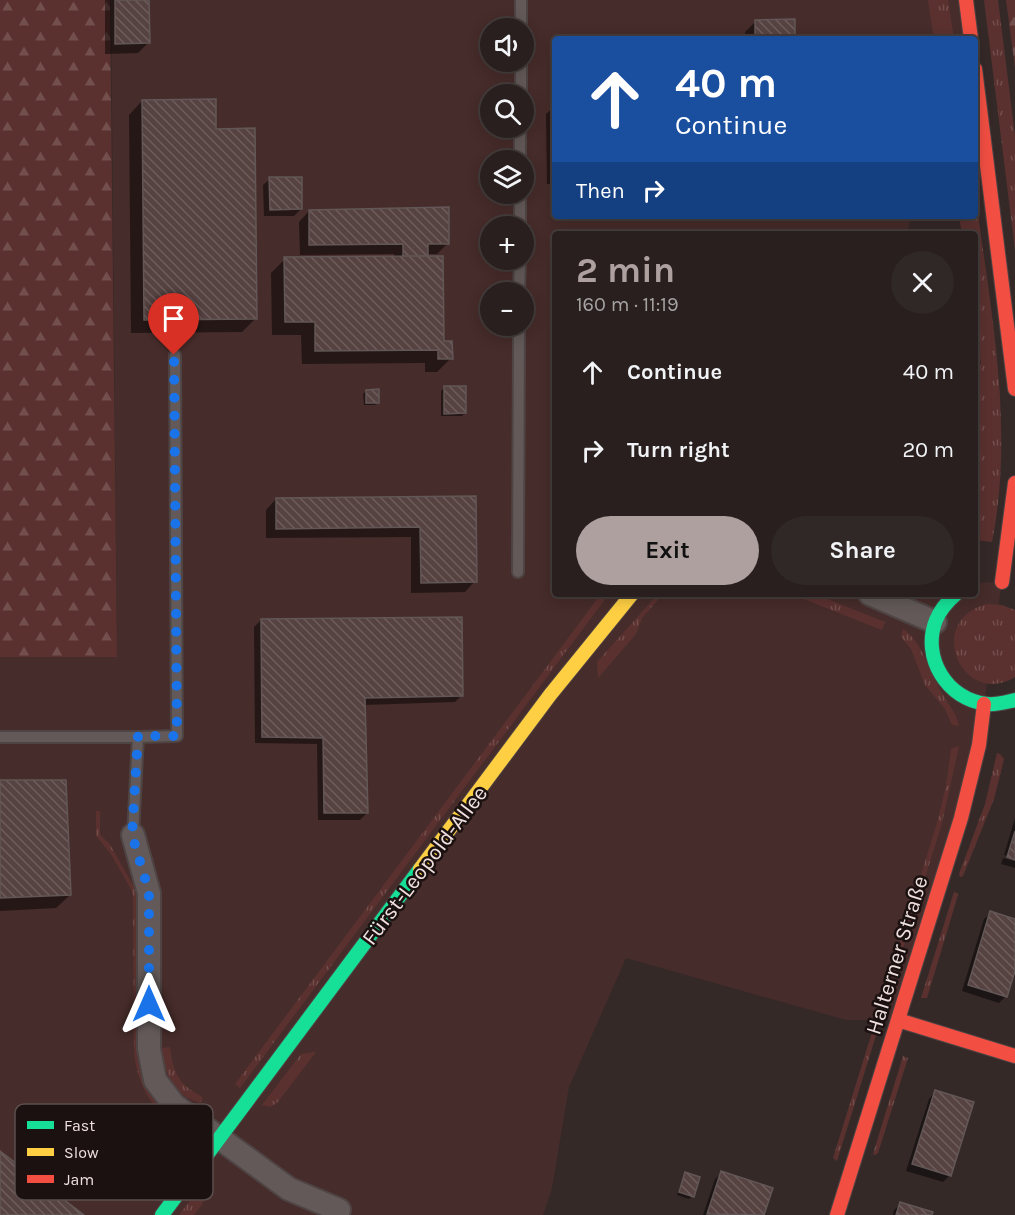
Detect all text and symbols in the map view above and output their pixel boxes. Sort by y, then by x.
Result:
map controls [480,18,534,336]
button: sound [480,18,534,72]
text: 40 m [675,58,777,108]
icon: ahead [576,60,654,138]
button: search [480,84,534,138]
text: Continue [675,109,787,141]
button: layers [480,150,534,204]
icon: right [637,174,670,207]
text: Then [576,178,625,204]
button: + [480,216,534,270]
text: 2 min [576,249,675,291]
button: close [891,251,954,314]
button: − [480,282,534,336]
pin [148,293,199,355]
text: 160 m · 11:19 [576,293,679,316]
icon: arrive [157,302,190,335]
icon: ahead [576,356,609,389]
text: Continue [627,359,722,385]
text: 40 m [903,359,954,385]
icon: right [576,434,609,467]
text: Turn right [627,437,730,463]
text: 20 m [902,437,954,463]
button: Exit [576,516,759,585]
button: Share [771,516,954,585]
street label: Fürst-Leopold-Allee [356,781,493,950]
street label: Halterner Straße [860,873,933,1038]
position arrow [117,972,181,1036]
legend [15,1104,213,1200]
text: Fast [64,1116,95,1135]
text: Slow [64,1143,99,1162]
text: Jam [64,1170,94,1189]

